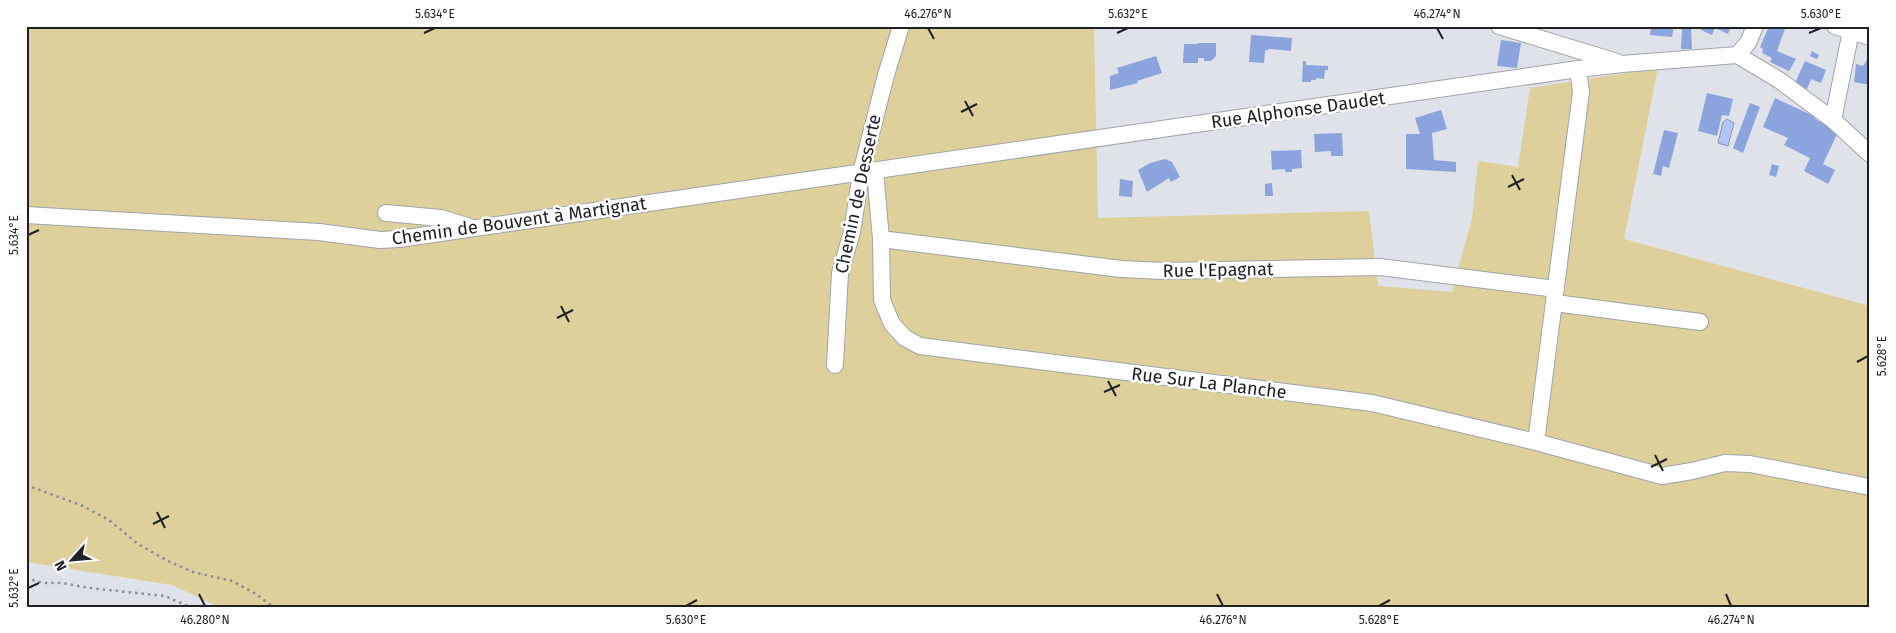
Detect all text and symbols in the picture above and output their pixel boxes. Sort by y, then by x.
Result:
text: 5.634°E [415,7,455,21]
text: 46.276°N [904,7,952,21]
text: 5.632°E [1108,7,1148,21]
text: 46.274°N [1413,7,1461,21]
text: 5.630°E [1801,7,1841,21]
street label: Rue Alphonse Daudet [1210,87,1387,133]
street label: Chemin de Desserte [830,112,886,276]
street label: Chemin de Bouvent à Martignat [390,192,648,250]
text: 5.634°E [7,215,21,255]
street label: Rue l'Epagnat [1162,258,1274,282]
text: 5.628°E [1875,336,1889,376]
street label: Rue Sur La Planche [1130,363,1288,403]
north arrow [48,536,98,586]
text: N [51,558,71,574]
text: 5.632°E [7,568,21,608]
text: 46.280°N [180,613,230,627]
text: 5.630°E [666,613,706,627]
text: 46.276°N [1199,613,1247,627]
text: 5.628°E [1359,613,1399,627]
text: 46.274°N [1707,613,1755,627]

